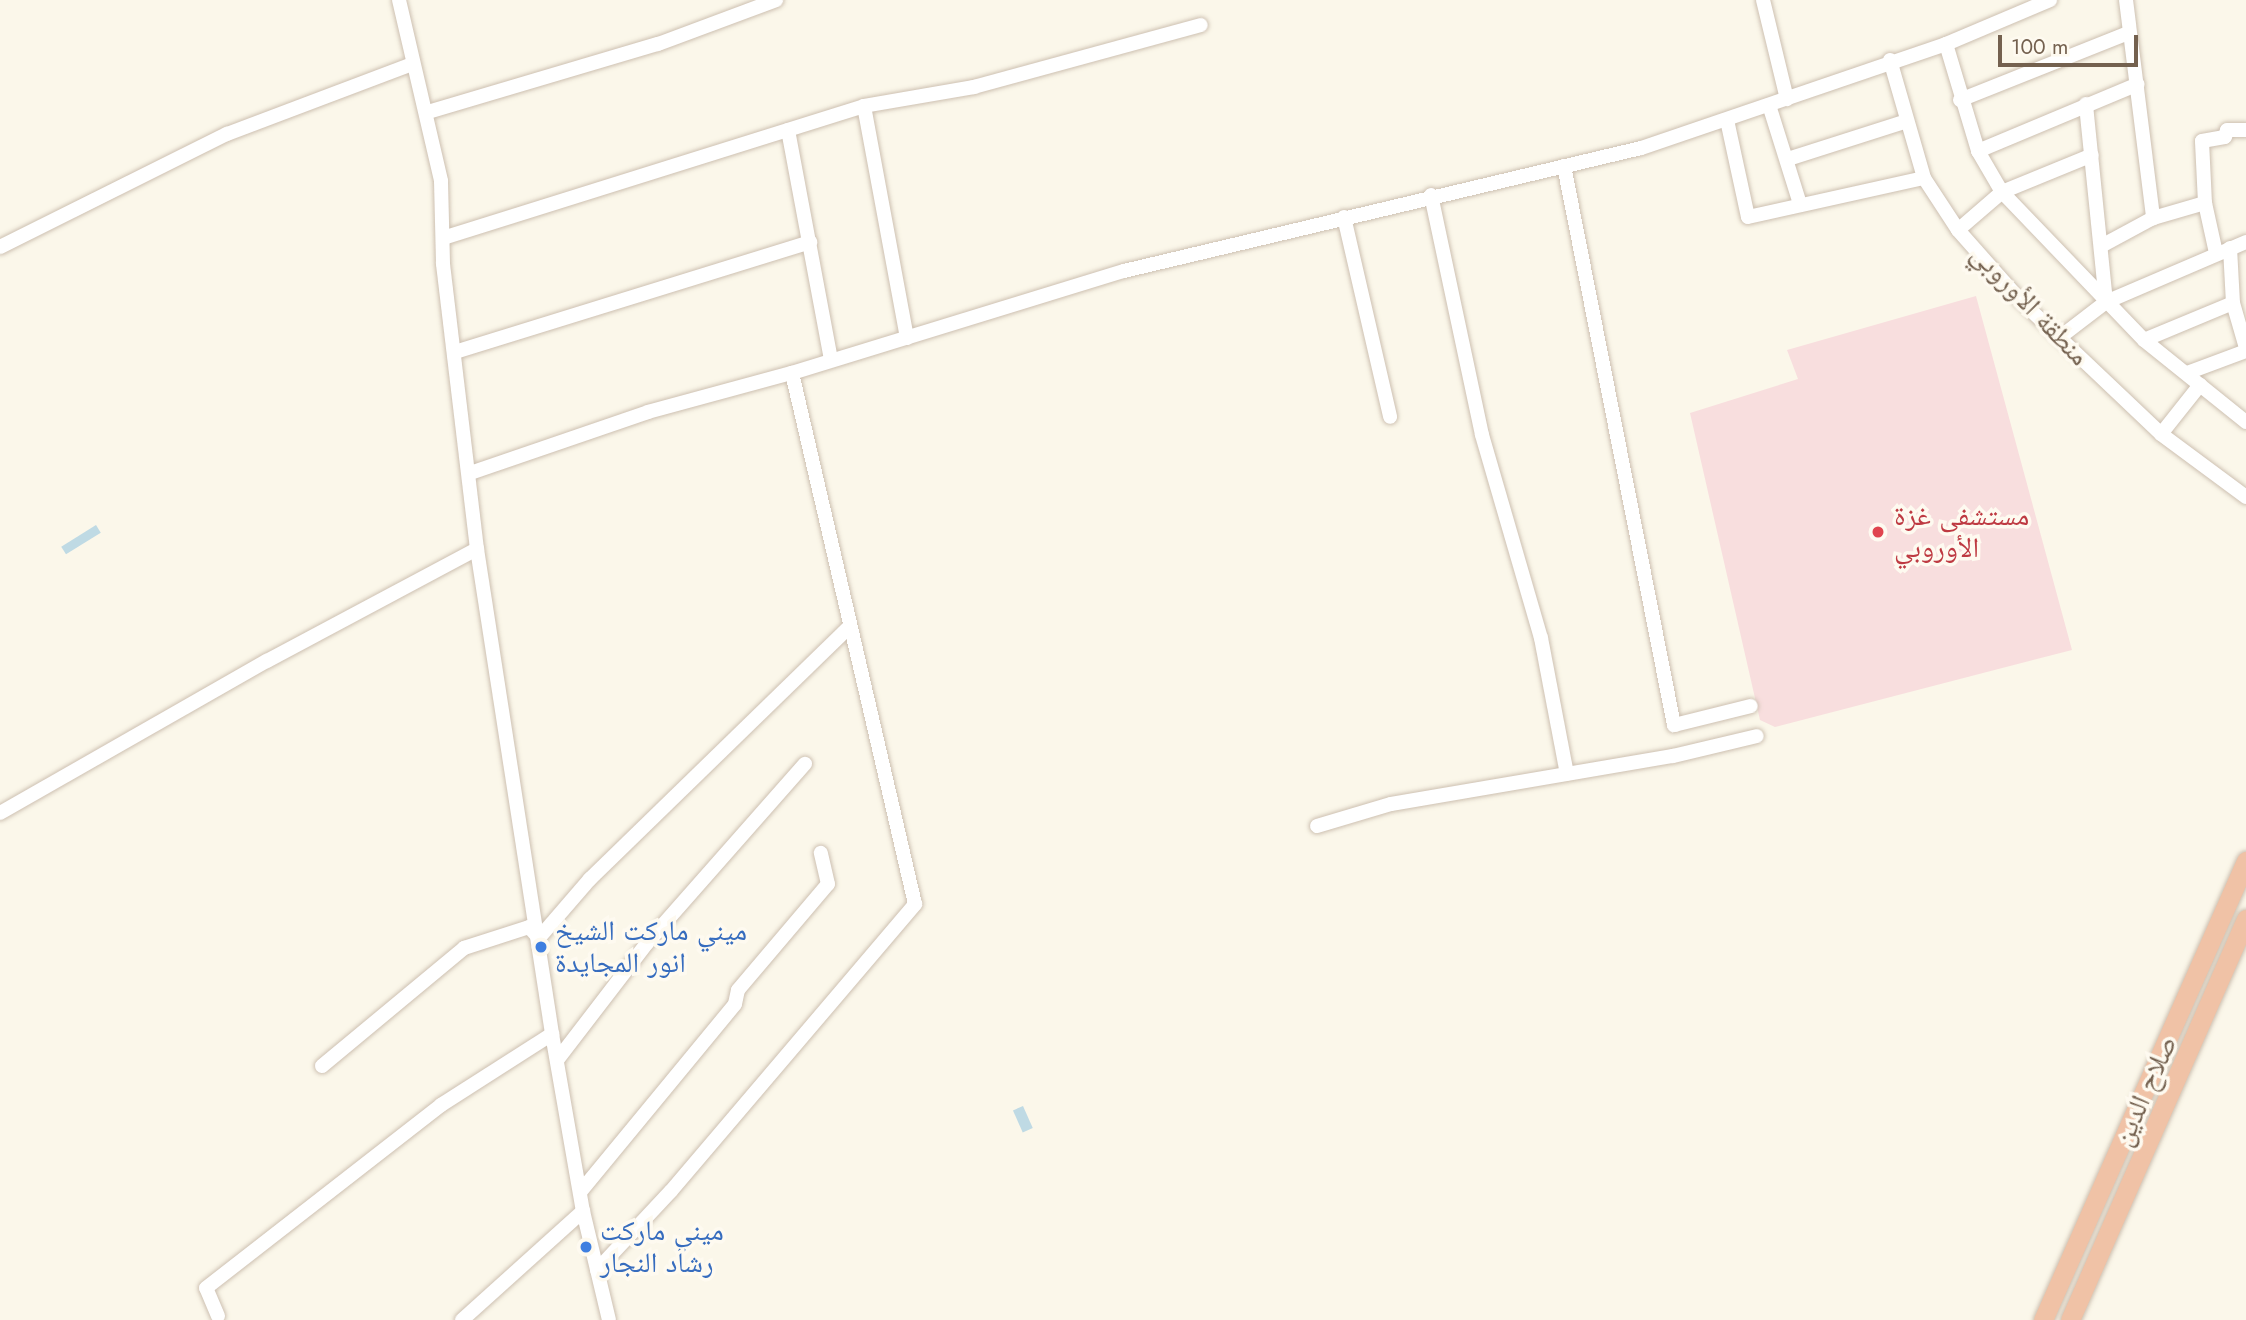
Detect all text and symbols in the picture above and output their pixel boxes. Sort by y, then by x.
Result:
scale bar [2001,21,2141,65]
text: 100 m [2011,32,2068,62]
street label: منطقة الأوروبي [1964,237,2096,373]
place label: مستشفى غزة الأوروبي [1894,499,2029,565]
marker: مستشفى غزة الأوروبي [1868,522,1888,542]
place label: ميني ماركت الشيخ انور المجايدة [555,914,747,980]
marker: ميني ماركت الشيخ انور المجايدة [533,939,549,955]
street label: صلاح الدين [2106,1031,2184,1151]
place label: ميني ماركت رشاد النجار [600,1214,724,1280]
marker: ميني ماركت رشاد النجار [578,1239,594,1255]

